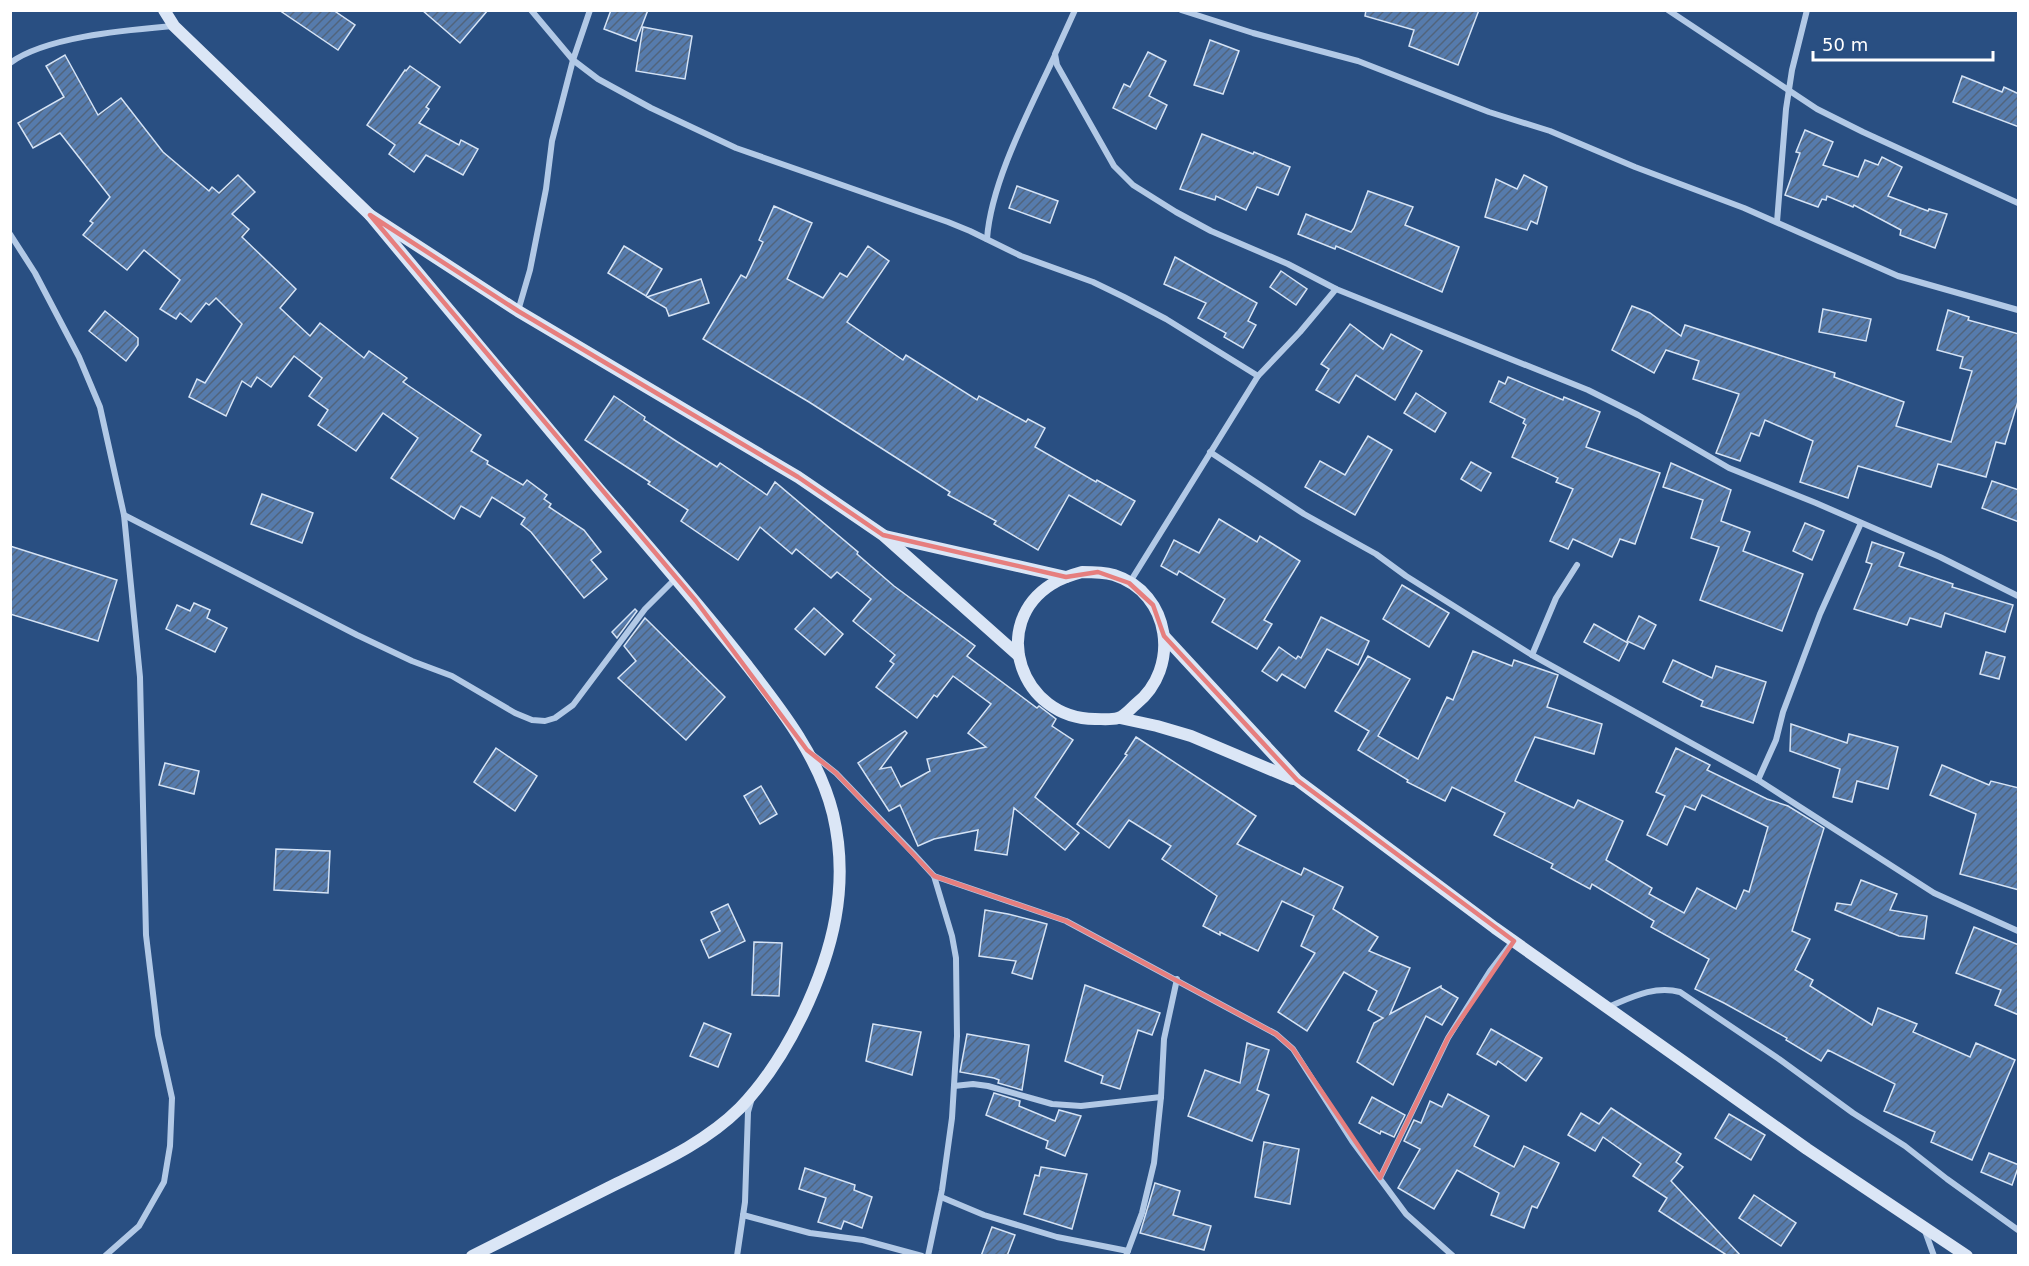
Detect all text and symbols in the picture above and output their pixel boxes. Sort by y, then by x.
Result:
scale bar [1813,24,1993,62]
text: 50 m [1822,34,1868,55]

